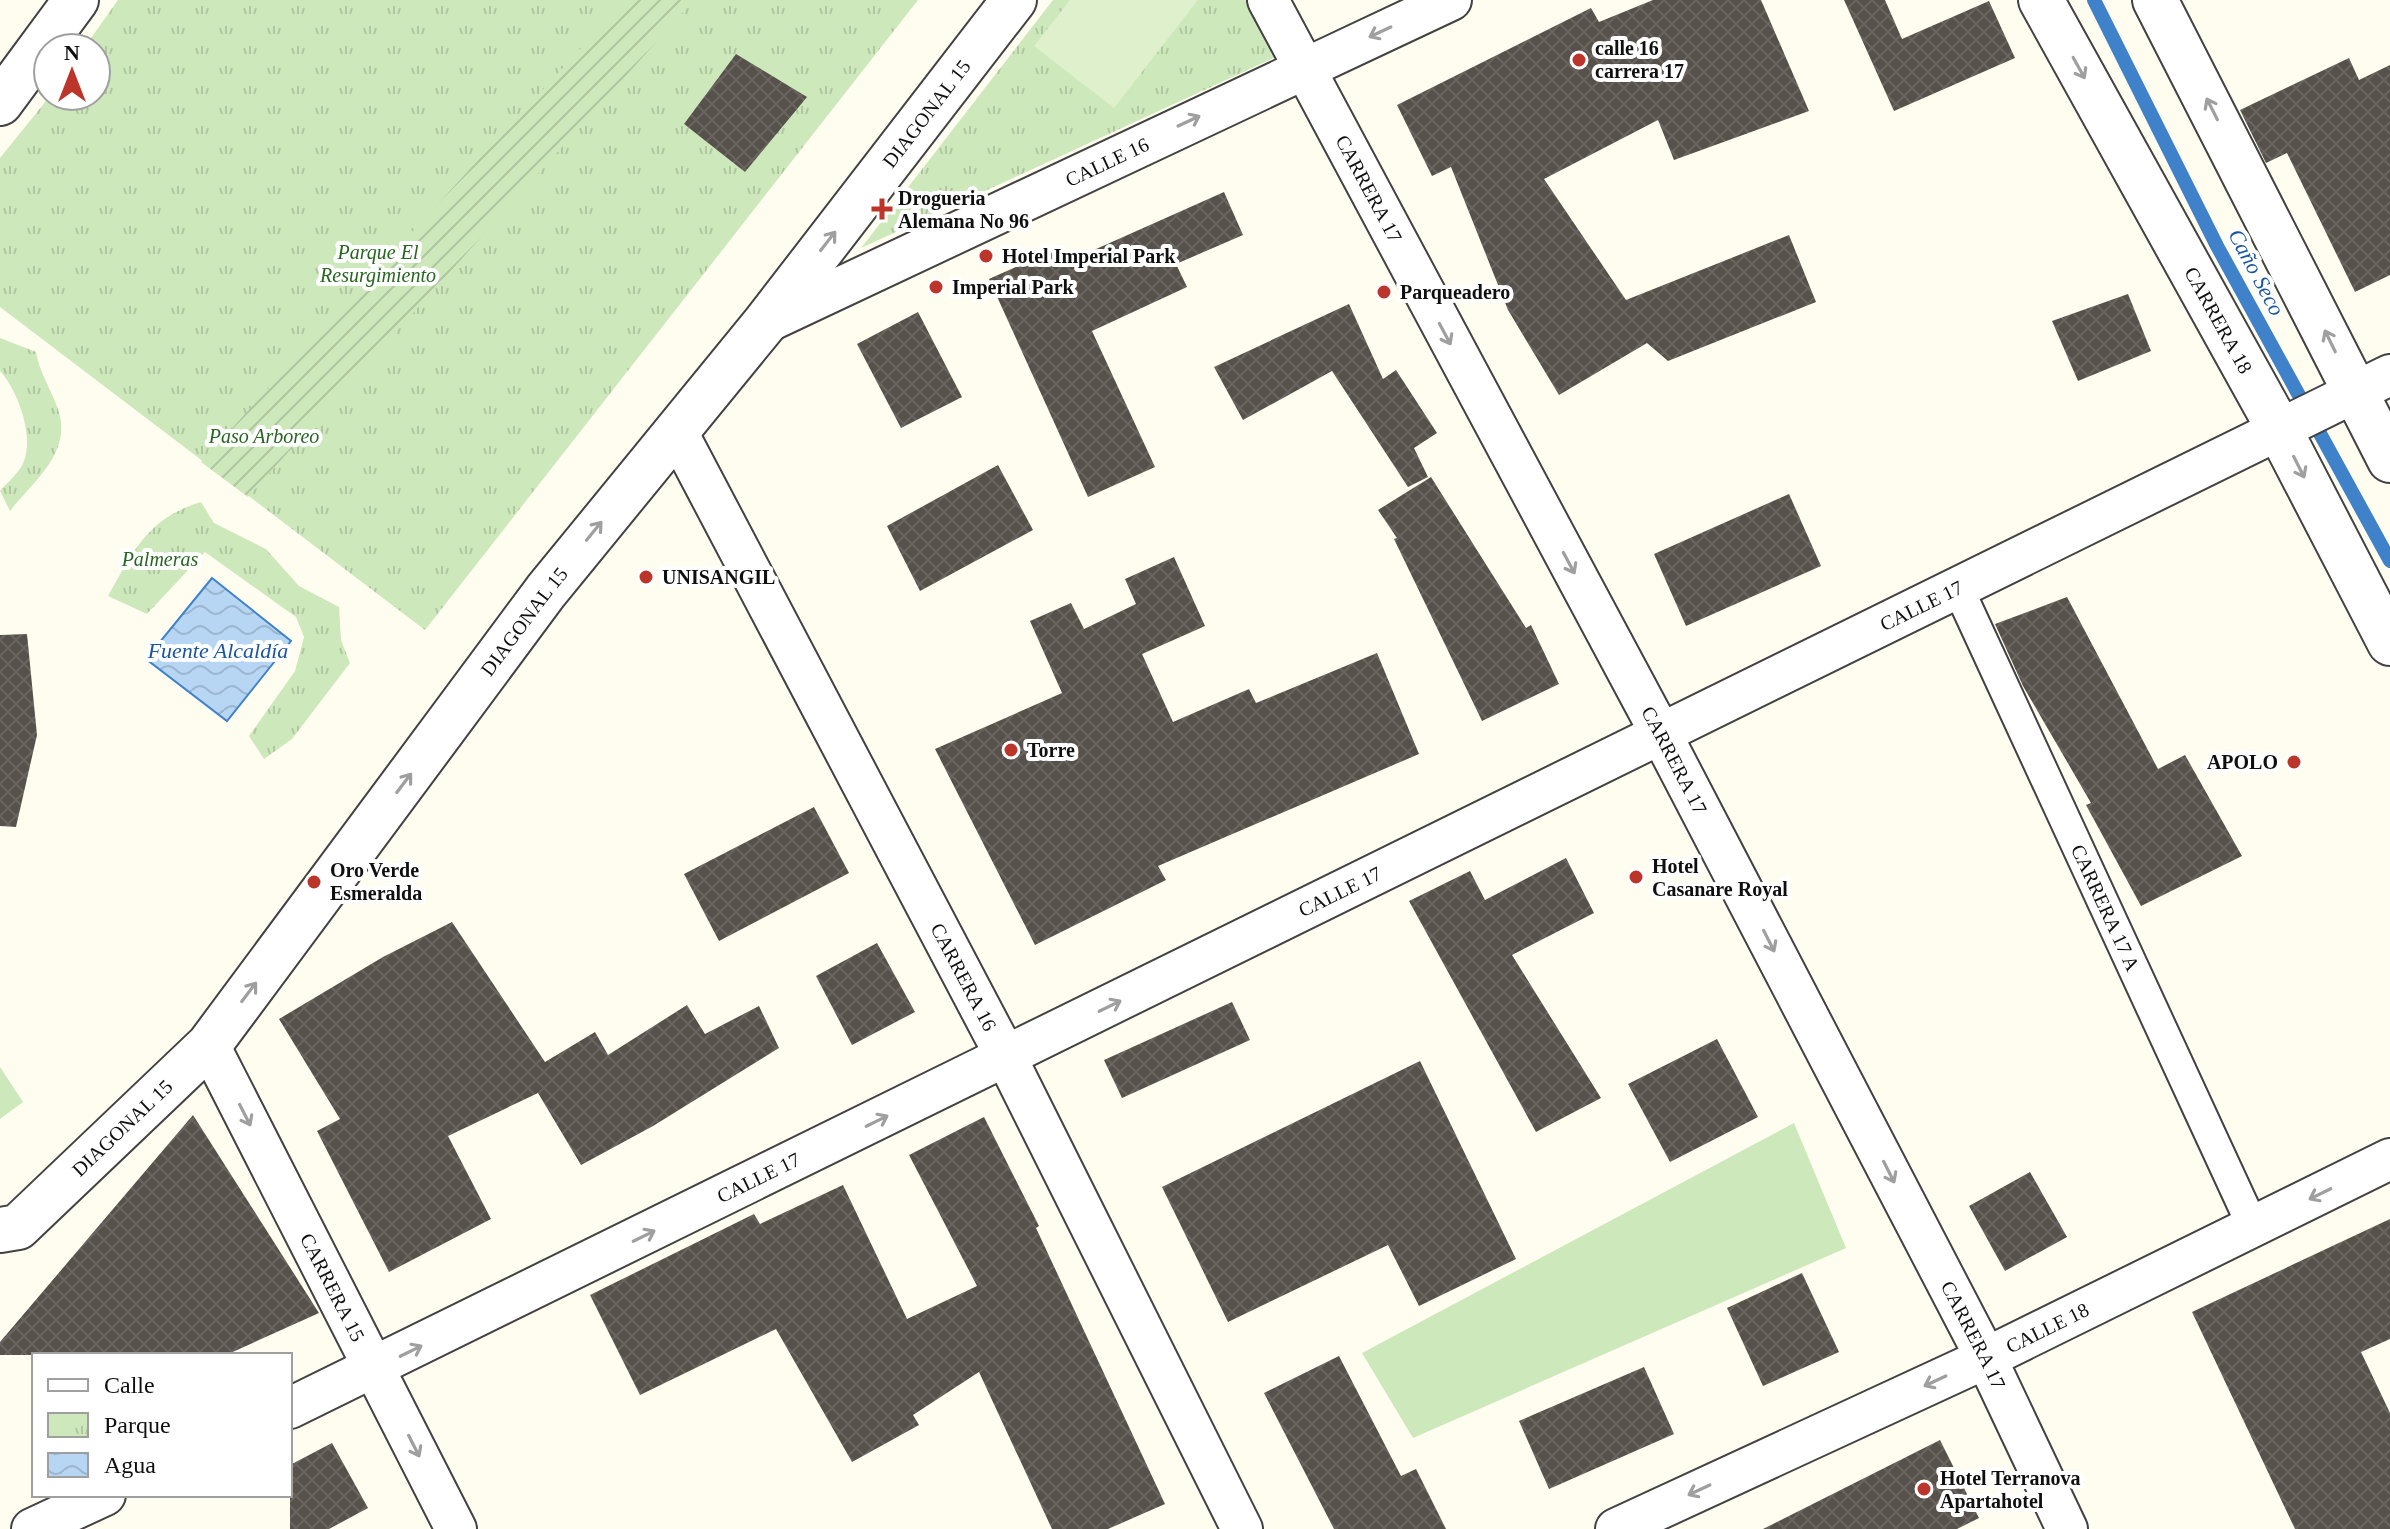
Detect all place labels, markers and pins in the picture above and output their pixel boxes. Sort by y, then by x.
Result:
place label: calle 16 carrera 17 [1595,37,1684,82]
marker: calle 16 carrera 17 [1570,51,1588,69]
place label: Drogueria Alemana No 96 [898,187,1029,232]
marker: Drogueria Alemana No 96 [873,200,891,218]
place label: Hotel Imperial Park [1002,245,1176,268]
marker: Hotel Imperial Park [977,247,995,265]
place label: Imperial Park [952,276,1075,299]
marker: Imperial Park [927,278,945,296]
place label: Parqueadero [1400,281,1510,304]
marker: Parqueadero [1375,283,1393,301]
place label: UNISANGIL [662,566,775,588]
marker: UNISANGIL [637,568,655,586]
place label: Torre [1027,739,1075,761]
marker: Torre [1002,741,1020,759]
place label: APOLO [2207,751,2278,773]
marker: APOLO [2285,753,2303,771]
place label: Hotel Casanare Royal [1652,855,1788,901]
place label: Oro Verde Esmeralda [330,859,422,904]
marker: Hotel Casanare Royal [1627,868,1645,886]
marker: Oro Verde Esmeralda [305,873,323,891]
place label: Hotel Terranova Apartahotel [1940,1467,2081,1513]
marker: Hotel Terranova Apartahotel [1915,1480,1933,1498]

